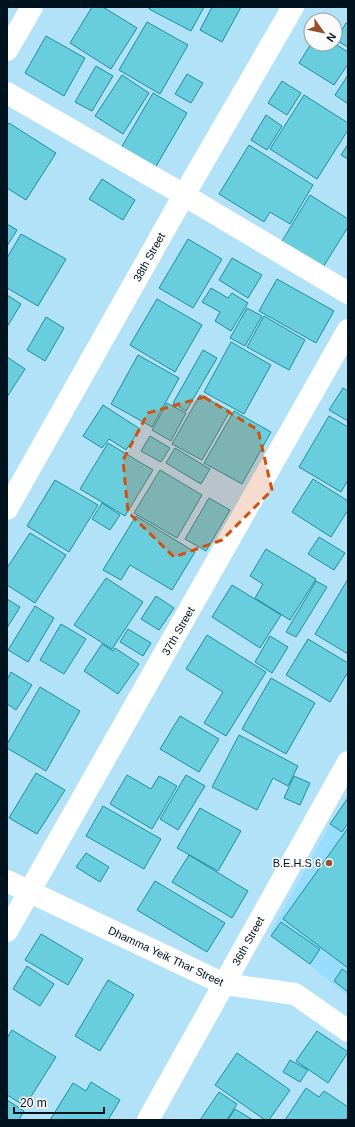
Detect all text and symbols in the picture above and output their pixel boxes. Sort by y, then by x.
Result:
north arrow [303,12,343,52]
text: N [324,31,339,44]
street label: 38th Street [131,231,167,283]
street label: 37th Street [159,605,197,657]
place label: B.E.H.S 6 [273,857,321,869]
marker: B.E.H.S 6 [324,858,334,868]
street label: 36th Street [230,915,266,967]
street label: Dhamma Yeik Thar Street [106,924,226,988]
scale bar [14,1089,104,1115]
text: 20 m [20,1096,47,1110]

